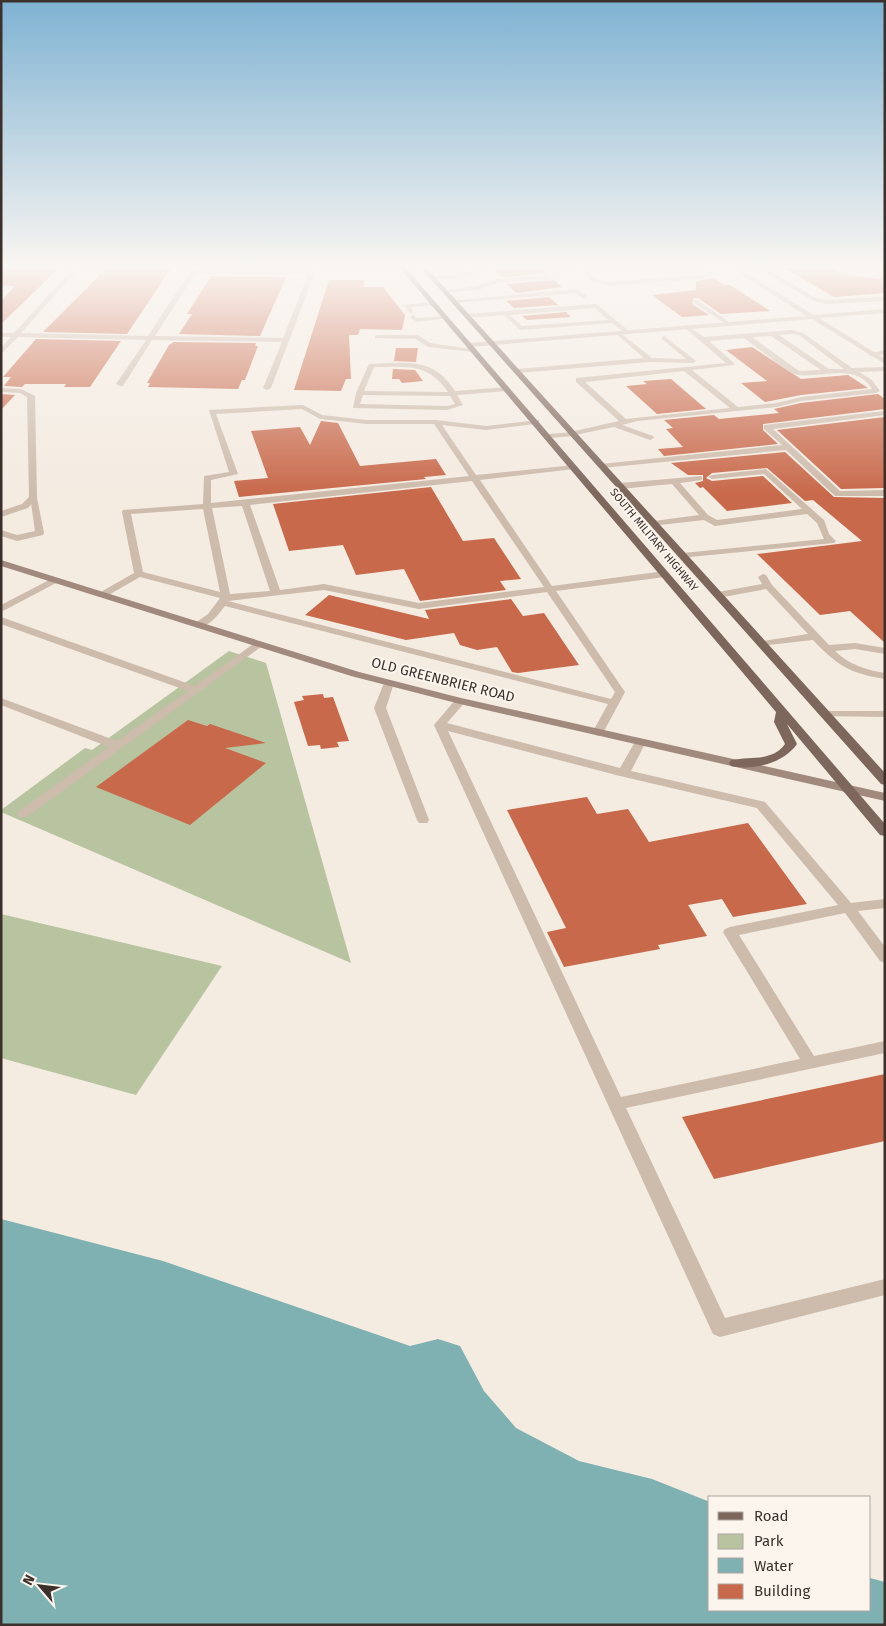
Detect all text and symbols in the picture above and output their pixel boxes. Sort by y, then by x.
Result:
street label: SOUTH MILITARY HIGHWAY [607,486,701,594]
street label: OLD GREENBRIER ROAD [370,654,516,706]
legend [708,1496,871,1611]
text: Road [754,1507,789,1525]
text: Park [754,1532,784,1550]
text: Water [754,1557,793,1575]
north arrow [15,1561,65,1611]
text: N [19,1572,39,1588]
text: Building [754,1582,810,1600]

